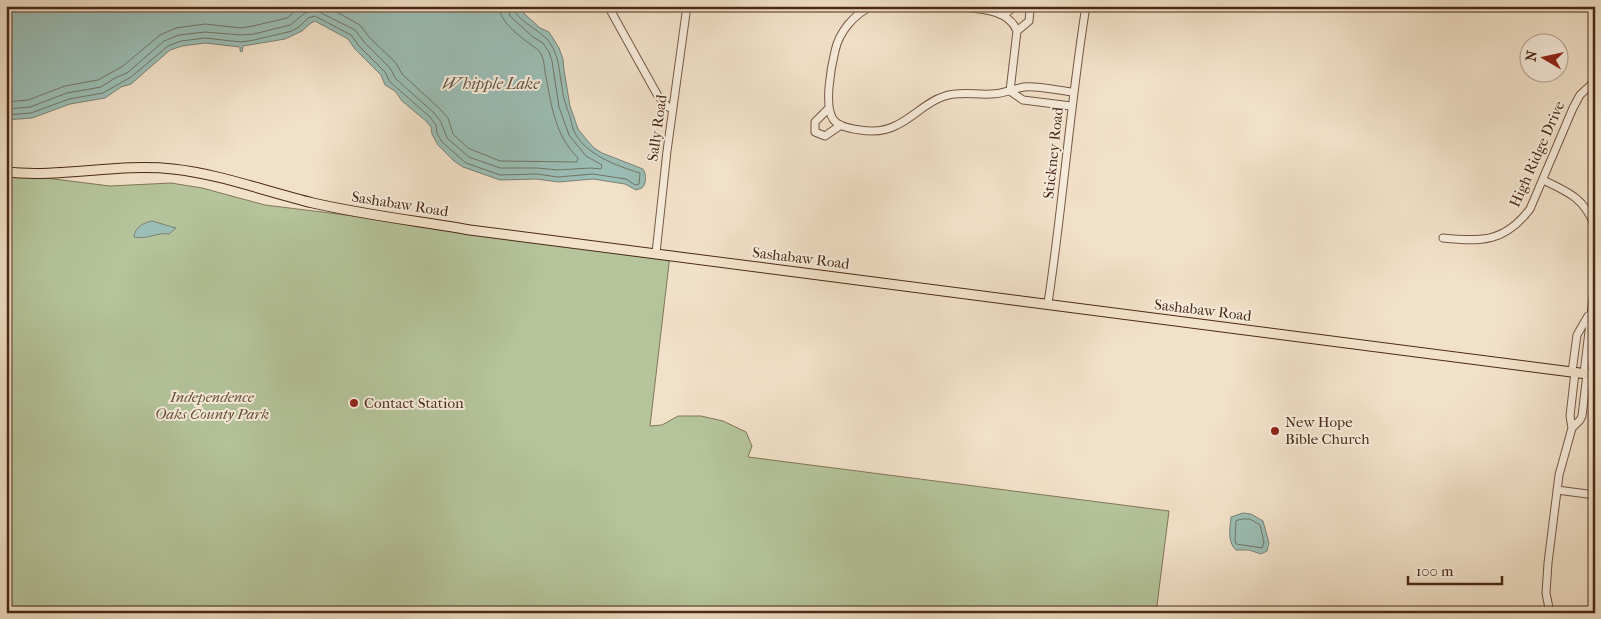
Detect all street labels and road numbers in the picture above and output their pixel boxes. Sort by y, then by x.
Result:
street label: Sally Road [643,93,671,163]
street label: High Ridge Drive [1505,97,1569,210]
street label: Stickney Road [1039,105,1067,200]
street label: Sashabaw Road [350,187,451,221]
street label: Sashabaw Road [751,243,851,273]
street label: Sashabaw Road [1153,295,1253,325]

